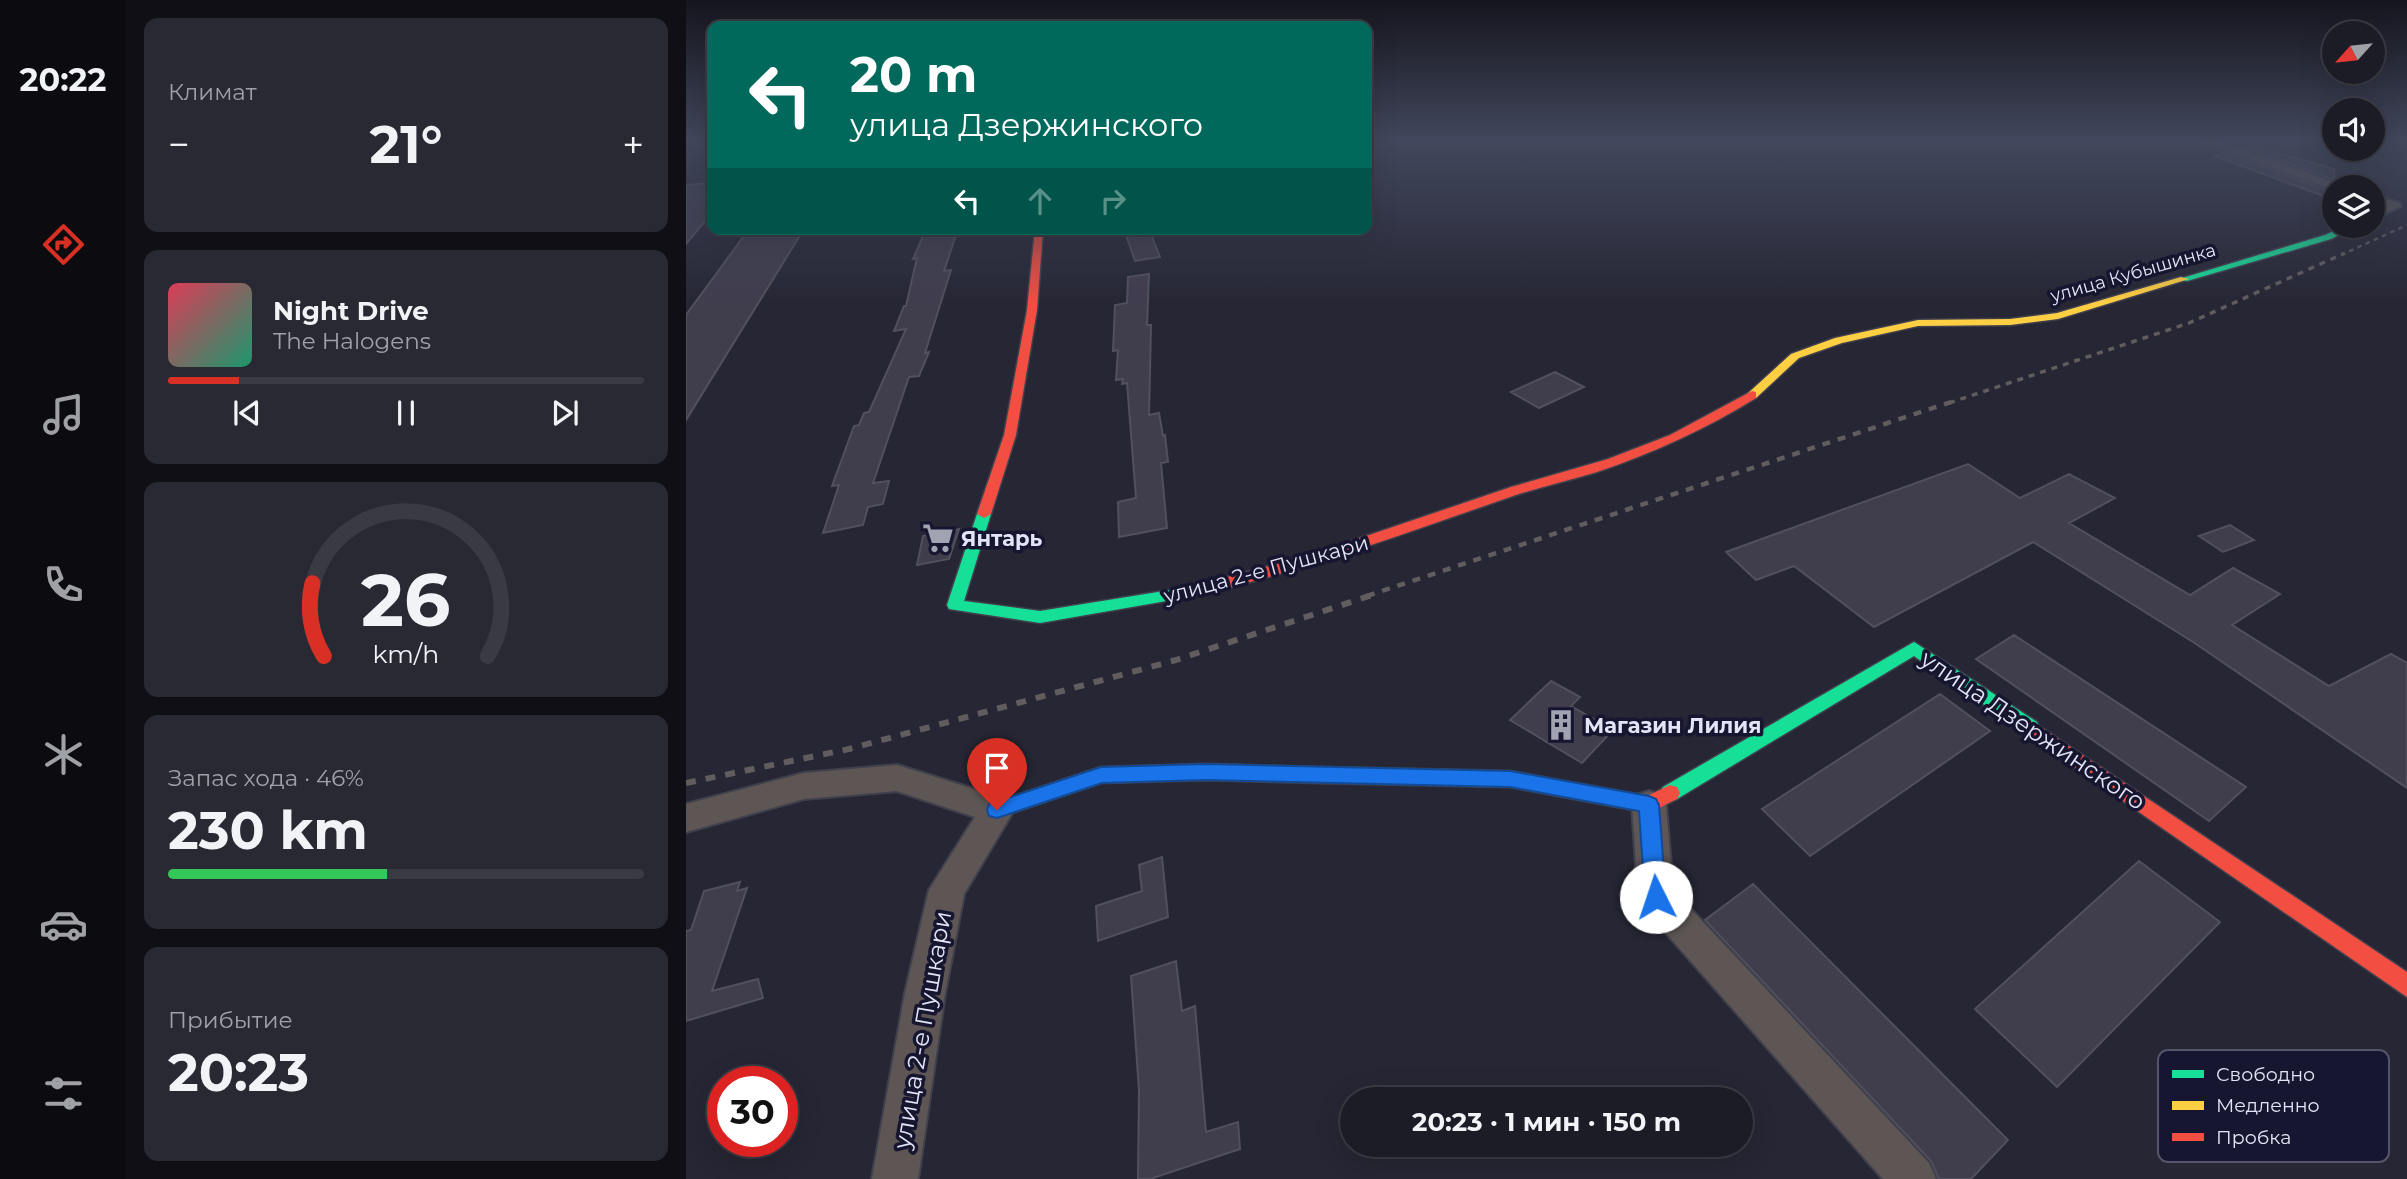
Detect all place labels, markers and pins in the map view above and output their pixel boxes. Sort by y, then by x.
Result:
supermarket icon: Янтарь [921,521,955,555]
place label: Янтарь [961,526,1042,551]
building icon: Магазин Лилия [1544,708,1578,742]
place label: Магазин Лилия [1584,713,1761,738]
pin [967,738,1027,810]

